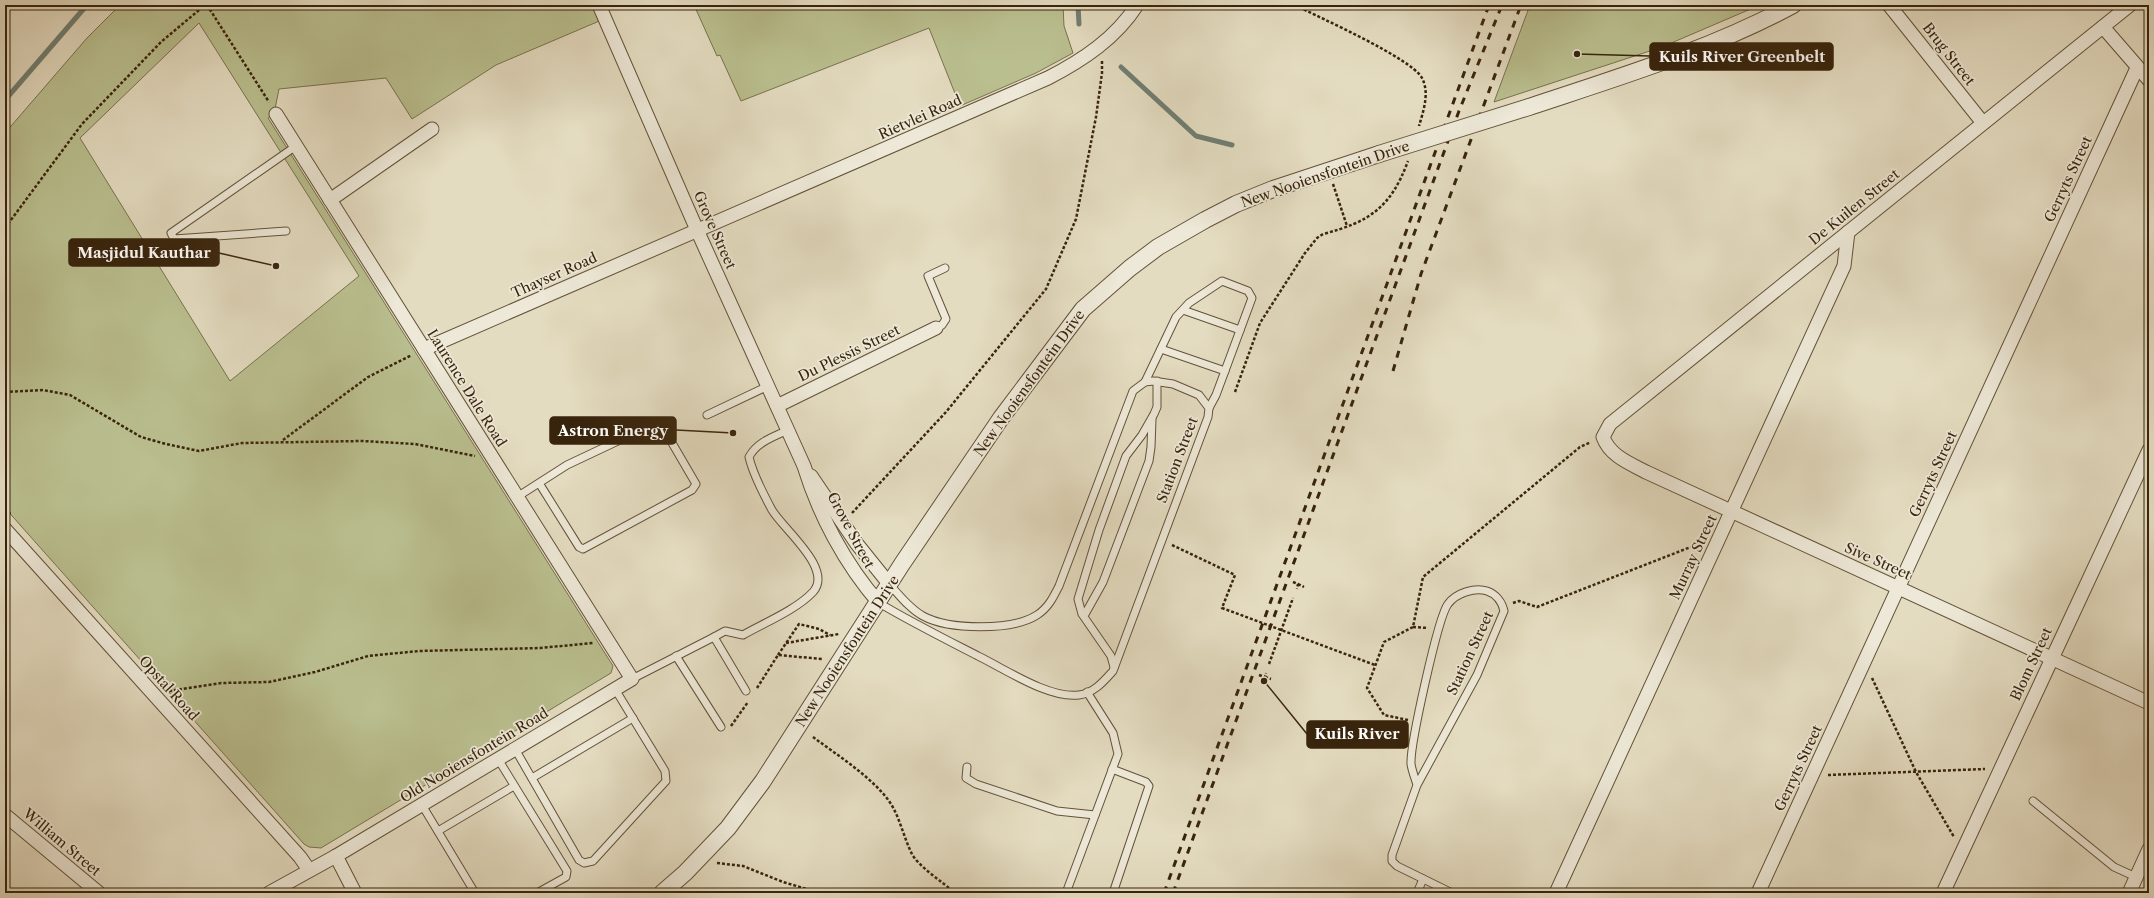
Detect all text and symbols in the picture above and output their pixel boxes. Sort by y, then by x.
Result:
street label: Brug Street [1919,19,1979,89]
callout: Kuils River Greenbelt [1650,43,1833,70]
text: Kuils River Greenbelt [1659,47,1825,66]
street label: Rietvlei Road [876,90,965,143]
street label: Gerryts Street [2040,133,2096,225]
street label: New Nooiensfontein Drive [1238,137,1412,211]
street label: De Kuilen Street [1805,165,1903,249]
street label: Grove Street [690,188,740,272]
callout: Masjidul Kauthar [69,239,219,266]
text: Masjidul Kauthar [77,243,211,262]
street label: Thayser Road [508,248,600,302]
street label: New Nooiensfontein Drive [970,306,1088,460]
street label: Du Plessis Street [795,321,903,385]
street label: Laurence Dale Road [423,326,511,451]
street label: Station Street [1152,414,1202,506]
callout: Astron Energy [550,417,676,444]
text: Astron Energy [557,421,669,440]
street label: Gerryts Street [1905,428,1961,520]
street label: Grove Street [823,489,879,571]
street label: Murray Street [1665,511,1721,603]
street label: Sive Street [1842,538,1914,584]
street label: New Nooiensfontein Drive [791,572,903,730]
street label: Station Street [1443,608,1497,698]
street label: Blom Street [2006,624,2056,704]
street label: Opstal Road [135,652,203,725]
street label: Old Nooiensfontein Road [397,703,552,806]
callout: Kuils River [1307,721,1408,748]
street label: Gerryts Street [1770,722,1826,814]
text: Kuils River [1314,724,1400,743]
street label: William Street [19,804,105,880]

